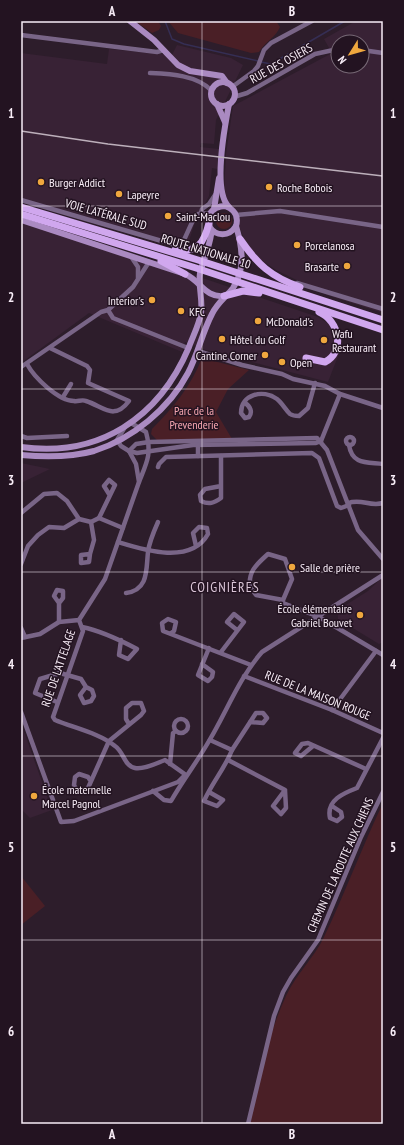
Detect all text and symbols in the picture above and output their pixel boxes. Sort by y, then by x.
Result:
text: A [108,3,116,20]
text: B [289,3,295,20]
north arrow [330,34,370,74]
street label: RUE DES OSIERS [247,40,315,86]
text: N [335,53,349,67]
text: 1 [8,105,14,122]
text: 1 [390,105,396,122]
place label: Burger Addict [49,175,106,190]
marker: Burger Addict [36,177,46,187]
place label: Roche Bobois [277,180,332,195]
marker: Roche Bobois [264,182,274,192]
place label: Lapeyre [127,187,159,202]
marker: Lapeyre [114,189,124,199]
street label: VOIE LATÉRALE SUD [62,195,149,233]
place label: Saint-Maclou [176,209,230,224]
marker: Saint-Maclou [163,211,173,221]
street label: ROUTE NATIONALE 10 [159,230,253,272]
place label: Porcelanosa [305,238,355,253]
marker: Porcelanosa [292,240,302,250]
place label: Brasarte [305,259,339,274]
marker: Brasarte [342,261,352,271]
text: 2 [8,289,14,306]
text: 2 [390,289,396,306]
place label: Interior's [108,293,144,308]
marker: Interior's [147,295,157,305]
place label: KFC [189,304,206,319]
marker: KFC [176,306,186,316]
place label: McDonald's [266,314,313,329]
marker: McDonald's [253,316,263,326]
place label: Wafu Restaurant [332,326,377,355]
place label: Hôtel du Golf [230,332,286,347]
marker: Hôtel du Golf [217,334,227,344]
marker: Wafu Restaurant [319,335,329,345]
place label: Cantine Corner [196,348,258,363]
marker: Cantine Corner [260,350,270,360]
place label: Open [290,355,312,370]
marker: Open [277,357,287,367]
park label: Parc de la Prevenderie [169,403,219,432]
text: 3 [8,472,14,489]
text: 3 [390,472,396,489]
place label: Salle de prière [300,560,360,575]
marker: Salle de prière [287,562,297,572]
district label: COIGNIÈRES [190,578,260,596]
place label: École élémentaire Gabriel Bouvet [278,601,353,630]
marker: École élémentaire Gabriel Bouvet [355,610,365,620]
street label: RUE DE L'ATTELAGE [38,627,78,709]
text: 4 [8,656,15,673]
text: 4 [390,656,397,673]
street label: RUE DE LA MAISON ROUGE [263,667,373,723]
place label: École maternelle Marcel Pagnol [42,782,112,811]
marker: École maternelle Marcel Pagnol [29,791,39,801]
street label: CHEMIN DE LA ROUTE AUX CHIENS [303,795,377,935]
text: 5 [8,839,14,856]
text: 5 [390,839,396,856]
text: 6 [8,1023,14,1040]
text: 6 [390,1023,396,1040]
text: A [108,1126,116,1143]
text: B [289,1126,295,1143]

